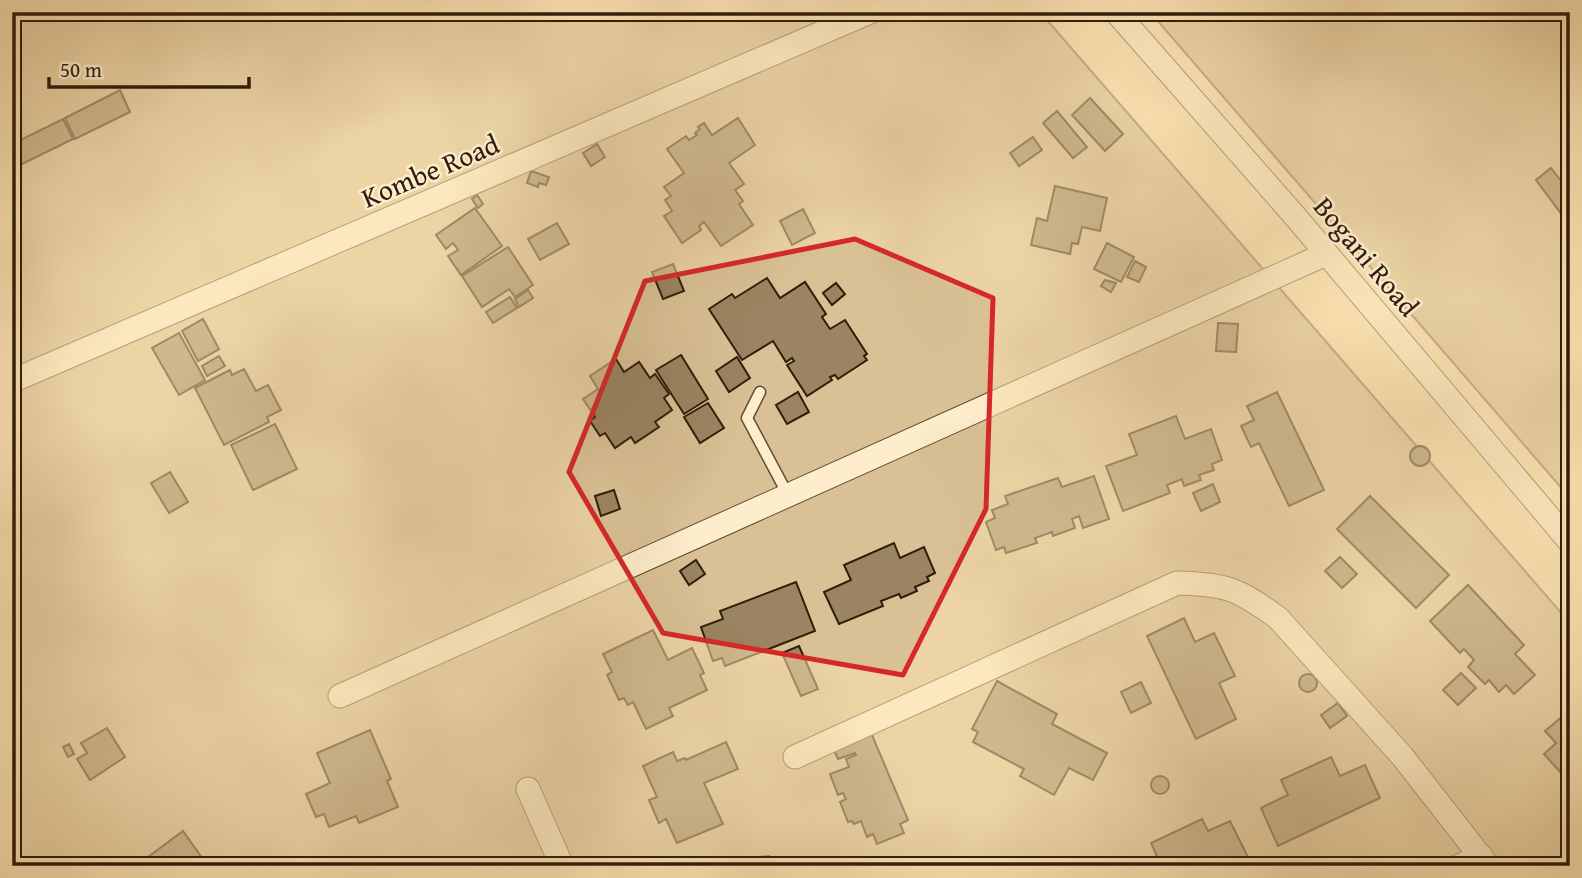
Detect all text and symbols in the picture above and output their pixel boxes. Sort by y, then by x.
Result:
scale bar [49,46,248,90]
text: 50 m [60,54,102,85]
street label: Kombe Road [355,123,505,217]
street label: Bogani Road [1304,187,1430,325]

